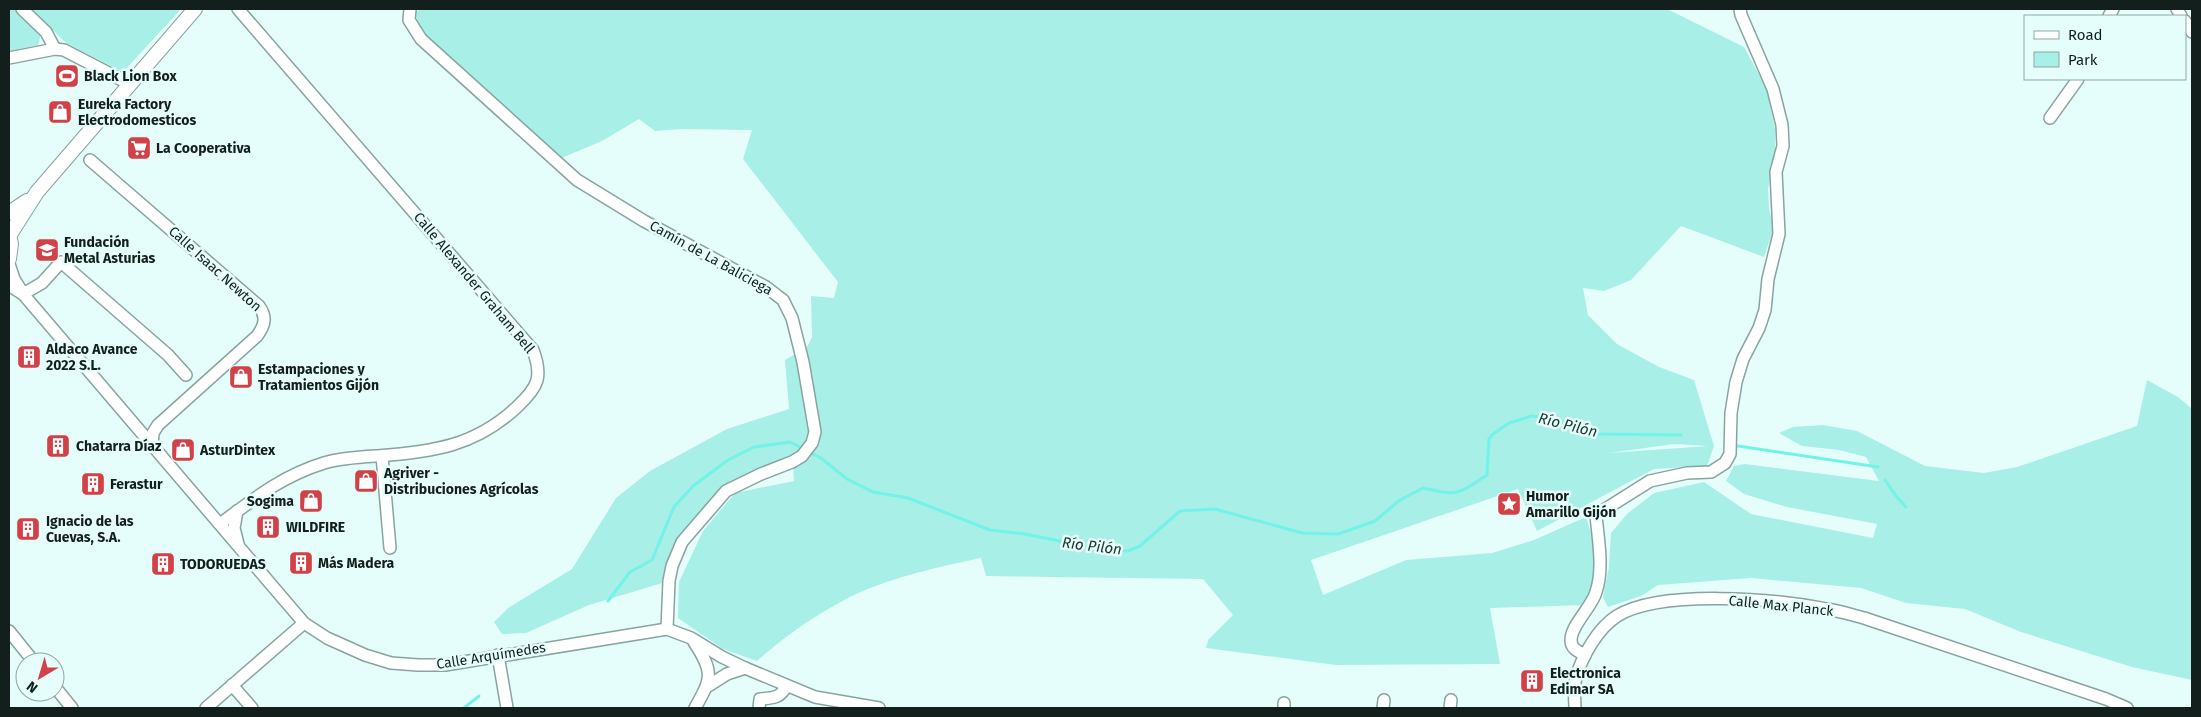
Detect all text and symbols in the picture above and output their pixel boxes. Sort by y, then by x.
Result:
legend [2024,15,2186,80]
text: Road [2068,26,2103,44]
text: Park [2068,51,2098,69]
sports icon: Black Lion Box [54,63,80,89]
place label: Black Lion Box [84,68,177,85]
place label: Eureka Factory Electrodomesticos [78,96,196,129]
shop icon: Eureka Factory Electrodomesticos [47,99,73,125]
supermarket icon: La Cooperativa [126,135,152,161]
place label: La Cooperativa [156,140,251,157]
street label: Calle Alexander Graham Bell [410,209,538,357]
street label: Camín de La Baliciega [647,217,775,299]
street label: Calle Isaac Newton [165,223,265,315]
place label: Fundación Metal Asturias [64,234,156,267]
school or university icon: Fundación Metal Asturias [34,237,60,263]
place label: Aldaco Avance 2022 S.L. [45,341,138,374]
building icon: Aldaco Avance 2022 S.L. [16,344,42,370]
place label: Estampaciones y Tratamientos Gijón [258,361,379,394]
shop icon: Estampaciones y Tratamientos Gijón [228,364,254,390]
water label: Río Pilón [1537,409,1599,441]
building icon: Chatarra Díaz [45,433,71,459]
shop icon: AsturDintex [170,437,196,463]
place label: Chatarra Díaz [76,438,162,455]
place label: AsturDintex [199,442,276,459]
place label: Agriver - Distribuciones Agrícolas [383,465,539,498]
shop icon: Agriver - Distribuciones Agrícolas [353,468,379,494]
building icon: Ferastur [80,471,106,497]
place label: Ferastur [110,476,163,493]
shop icon: Sogima [298,488,324,514]
place label: Humor Amarillo Gijón [1525,488,1616,521]
place icon: Humor Amarillo Gijón [1496,491,1522,517]
place label: Sogima [247,493,294,510]
place label: Ignacio de las Cuevas, S.A. [46,513,134,546]
building icon: WILDFIRE [255,514,281,540]
building icon: Ignacio de las Cuevas, S.A. [15,516,41,542]
place label: WILDFIRE [286,519,345,536]
water label: Río Pilón [1061,533,1123,559]
building icon: Más Madera [288,550,314,576]
building icon: TODORUEDAS [150,551,176,577]
place label: Más Madera [318,555,395,572]
place label: TODORUEDAS [180,556,266,573]
street label: Calle Max Planck [1728,592,1835,620]
street label: Calle Arquímedes [435,639,547,673]
north arrow [15,652,65,702]
place label: Electronica Edimar SA [1550,665,1621,698]
building icon: Electronica Edimar SA [1519,668,1545,694]
text: N [23,677,41,696]

